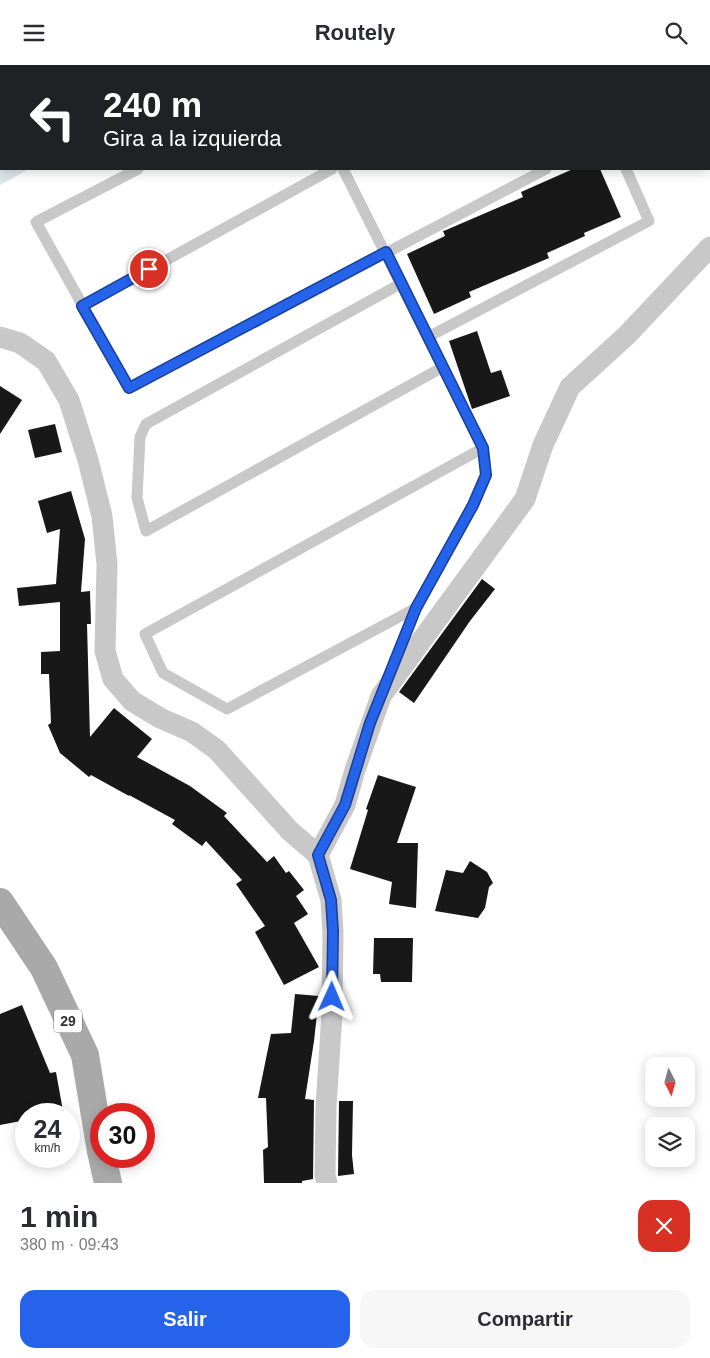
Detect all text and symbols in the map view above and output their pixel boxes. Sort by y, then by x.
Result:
icon: menu [20,19,48,47]
icon: search [662,19,690,47]
text: Routely [315,20,395,45]
icon: left [20,85,85,150]
text: 240 m [103,85,202,124]
text: Gira a la izquierda [103,126,282,151]
pin [128,248,170,290]
icon: arrive [135,255,163,283]
position arrow [305,970,357,1022]
road number: 29 [54,1009,82,1033]
north arrow [645,1057,695,1107]
map controls [645,1057,695,1167]
speed limit sign: 30 [90,1103,155,1168]
text: 24 [34,1115,61,1143]
button: layers [645,1117,695,1167]
text: km/h [34,1141,61,1155]
text: 1 min [20,1200,98,1233]
button: close [638,1200,690,1252]
text: 380 m · 09:43 [20,1236,119,1253]
button: Salir [20,1290,350,1348]
button: Compartir [360,1290,690,1348]

